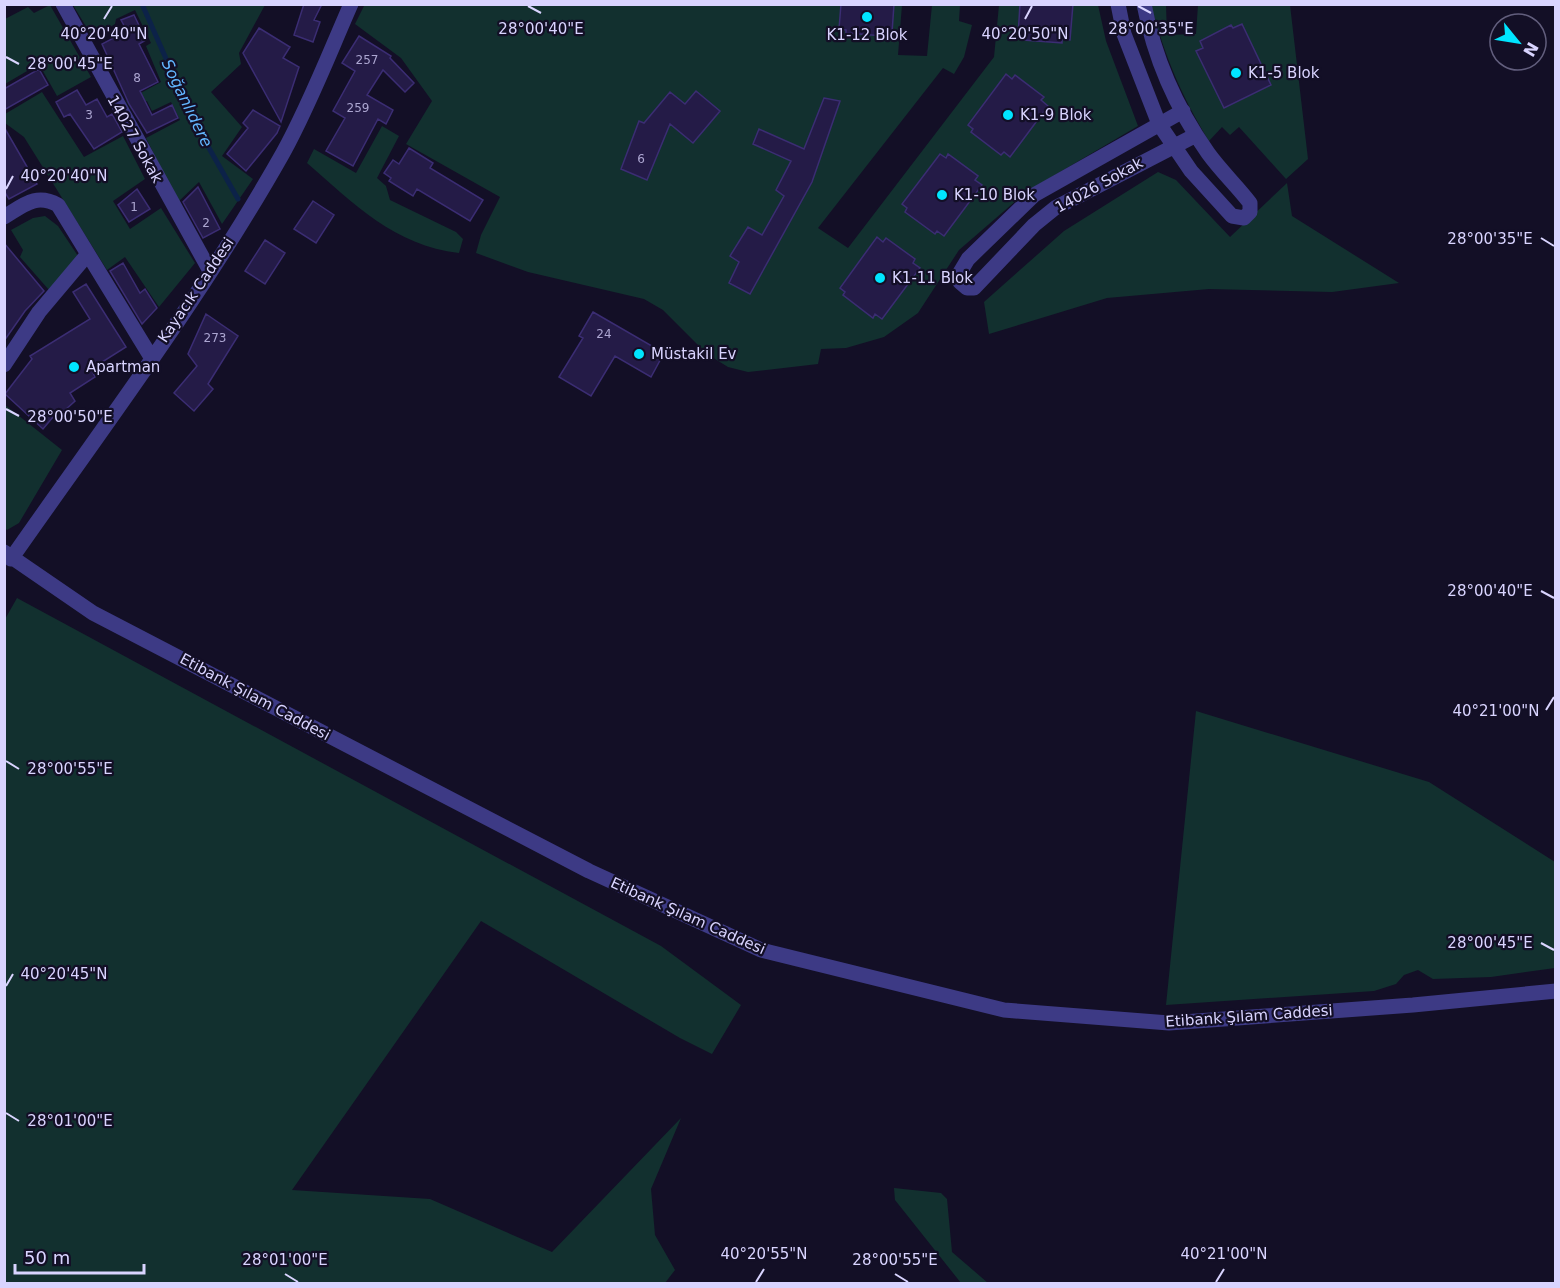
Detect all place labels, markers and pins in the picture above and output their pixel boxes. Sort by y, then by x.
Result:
marker: K1-12 Blok [860,10,874,24]
place label: K1-12 Blok [827,26,908,44]
place label: K1-5 Blok [1248,64,1320,82]
marker: K1-5 Blok [1229,66,1243,80]
place label: K1-9 Blok [1020,106,1092,124]
marker: K1-9 Blok [1001,108,1015,122]
place label: K1-10 Blok [954,186,1035,204]
marker: K1-10 Blok [935,188,949,202]
place label: K1-11 Blok [892,269,973,287]
marker: K1-11 Blok [873,271,887,285]
place label: Müstakil Ev [651,345,737,363]
marker: Müstakil Ev [632,347,646,361]
place label: Apartman [86,358,160,376]
marker: Apartman [67,360,81,374]

